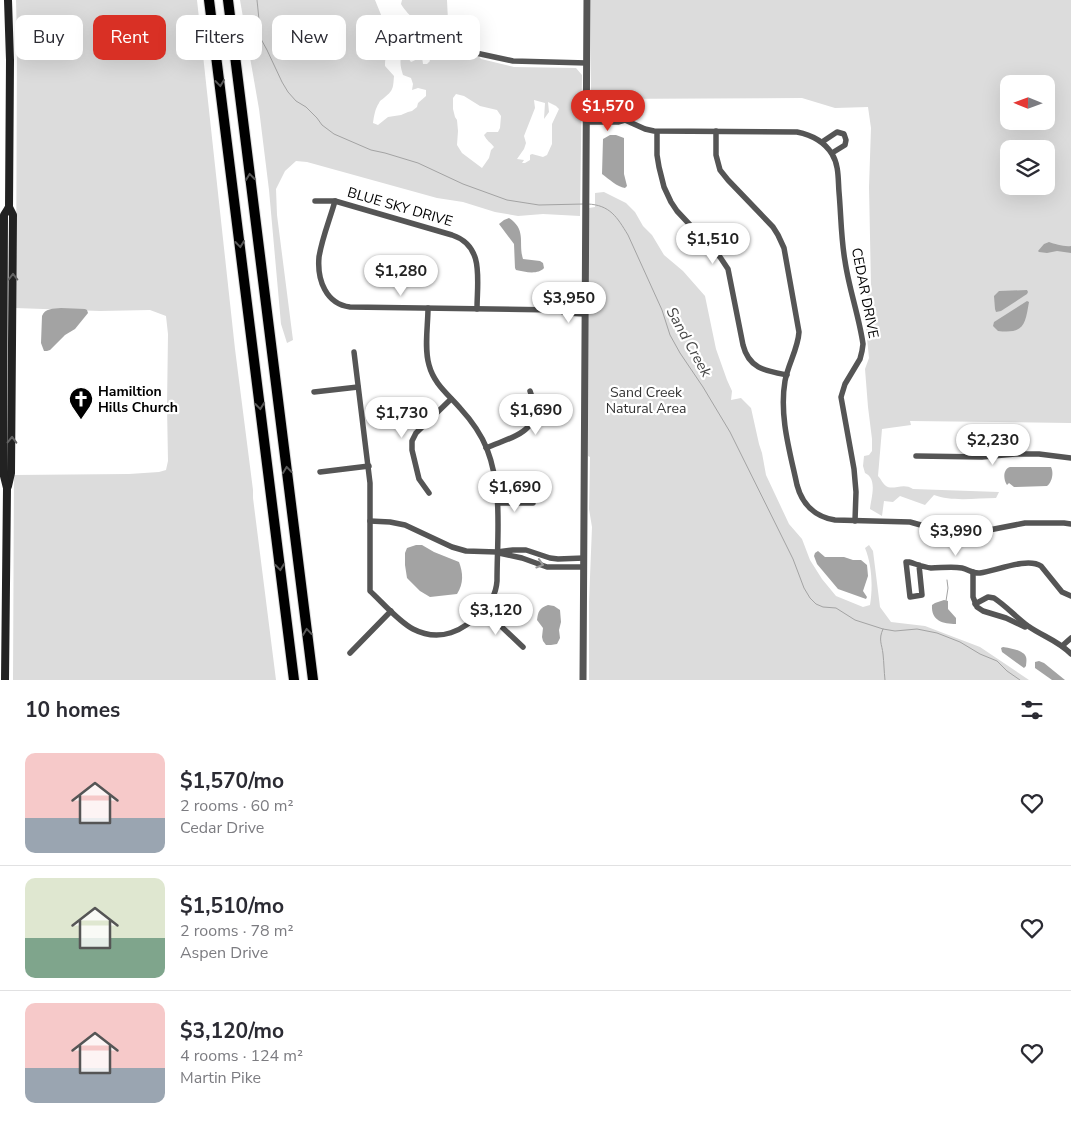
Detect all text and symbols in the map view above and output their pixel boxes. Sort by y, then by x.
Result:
chip: Buy [15,15,83,60]
chip: Rent [93,15,166,60]
chip: Filters [176,15,262,60]
chip: New [272,15,346,60]
chip: Apartment [356,15,480,60]
north arrow [1000,75,1055,130]
map controls [1000,75,1055,195]
one-way arrow [214,79,224,87]
pin: $1,570 [567,90,649,132]
text: $1,570 [582,95,634,117]
button: layers [1000,140,1055,195]
one-way arrow [245,173,256,181]
street label: BLUE SKY DRIVE [345,183,455,231]
pin: $1,510 [672,222,754,265]
text: $1,510 [687,228,739,250]
one-way arrow [234,241,245,249]
street label: CEDAR DRIVE [847,246,883,340]
pin: $1,280 [360,254,442,297]
text: $1,280 [375,260,427,282]
one-way arrow [8,273,18,281]
pin: $3,950 [528,282,610,324]
text: $3,950 [543,287,595,309]
water label: Sand Creek [662,303,717,381]
place label: Hamiltion Hills Church [98,382,178,417]
park label: Sand Creek Natural Area [606,383,686,418]
church icon: Hamiltion Hills Church [68,386,94,420]
pin: $1,690 [495,394,577,436]
pin: $1,730 [361,396,443,439]
text: $1,690 [510,399,562,421]
one-way arrow [254,402,265,410]
text: $1,730 [376,402,428,424]
pin: $2,230 [952,424,1034,466]
text: $2,230 [967,429,1019,451]
one-way arrow [7,436,17,444]
one-way arrow [282,466,293,474]
pin: $1,690 [474,470,556,513]
text: $1,690 [489,476,541,498]
pin: $3,990 [915,514,997,557]
text: $3,990 [930,520,982,542]
one-way arrow [535,559,544,569]
one-way arrow [274,563,285,571]
pin: $3,120 [455,594,537,636]
text: $3,120 [470,599,522,621]
one-way arrow [302,627,313,635]
text: 10 homes [25,696,120,724]
icon: filters [1018,696,1046,724]
text: $1,570/mo [180,767,284,795]
icon: home [65,773,125,833]
icon: heart [1018,789,1046,817]
text: 2 rooms · 60 m² [180,795,293,817]
text: Cedar Drive [180,817,264,839]
text: $1,510/mo [180,892,284,920]
icon: home [65,898,125,958]
icon: heart [1018,914,1046,942]
text: 2 rooms · 78 m² [180,920,293,942]
text: Aspen Drive [180,942,268,964]
text: $3,120/mo [180,1017,284,1045]
icon: home [65,1023,125,1083]
icon: heart [1018,1039,1046,1067]
text: 4 rooms · 124 m² [180,1045,303,1067]
text: Martin Pike [180,1067,261,1089]

